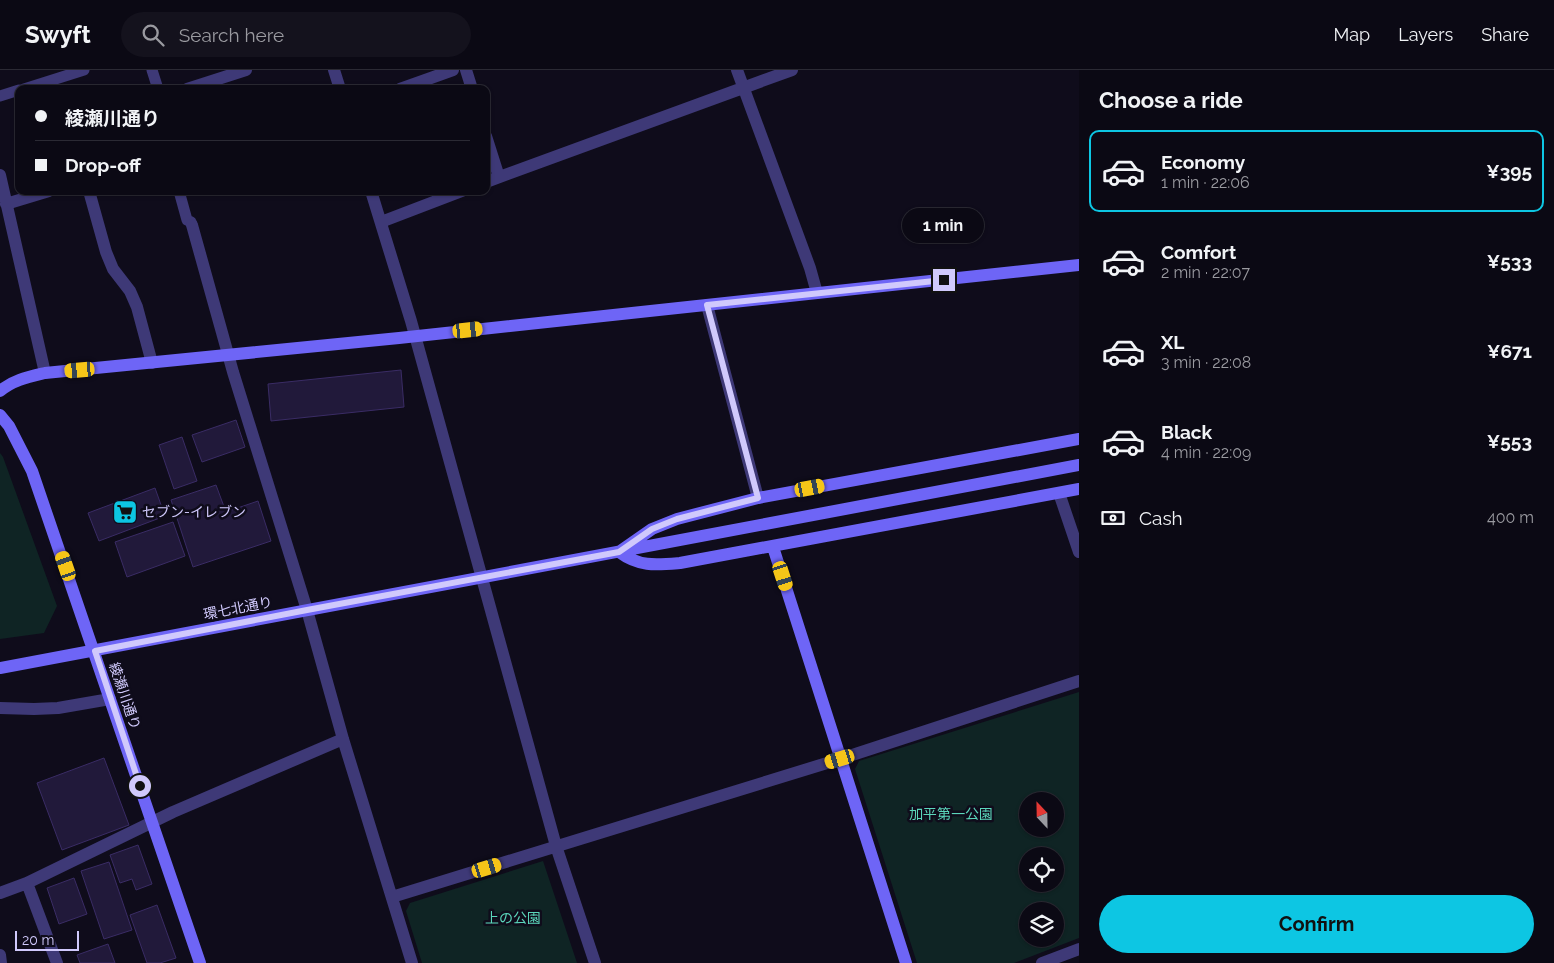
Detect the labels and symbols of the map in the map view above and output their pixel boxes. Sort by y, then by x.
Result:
callout: 1 min [903,208,985,242]
route end [933,269,955,291]
car [452,321,483,339]
car [64,361,95,379]
car [793,478,826,498]
supermarket icon: セブン-イレブン [112,499,138,525]
place label: セブン-イレブン [142,504,246,520]
car [54,549,77,583]
car [771,559,794,593]
street label: 環七北通り [202,593,274,623]
street label: 綾瀬川通り [106,660,144,732]
car [823,747,856,771]
route start [129,775,151,797]
north arrow [1019,792,1064,838]
park label: 加平第一公園 [909,806,993,822]
car [470,856,503,880]
park label: 上の公園 [485,910,541,926]
scale bar [15,928,79,951]

